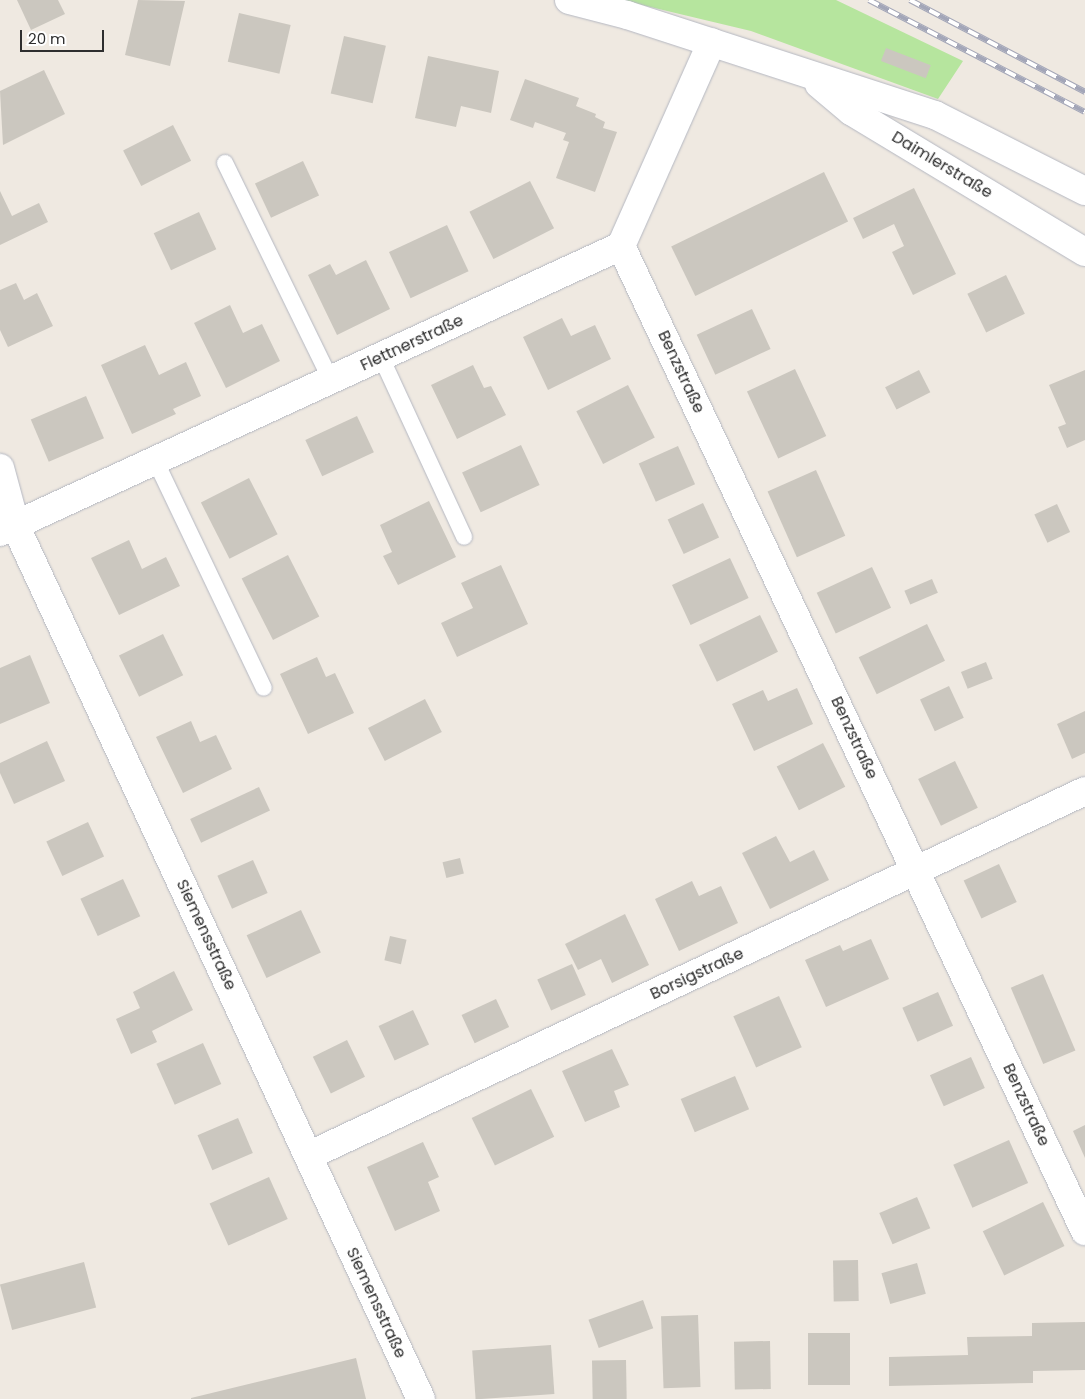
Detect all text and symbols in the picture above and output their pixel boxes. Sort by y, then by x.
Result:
scale bar [22,20,106,52]
text: 20 m [28,28,66,49]
street label: Daimlerstraße [888,127,996,203]
street label: Flettnerstraße [357,311,467,375]
street label: Benzstraße [653,328,709,416]
street label: Benzstraße [826,694,882,782]
street label: Siemensstraße [172,877,240,993]
street label: Borsigstraße [647,944,747,1004]
street label: Benzstraße [998,1061,1054,1149]
street label: Siemensstraße [342,1245,410,1361]

